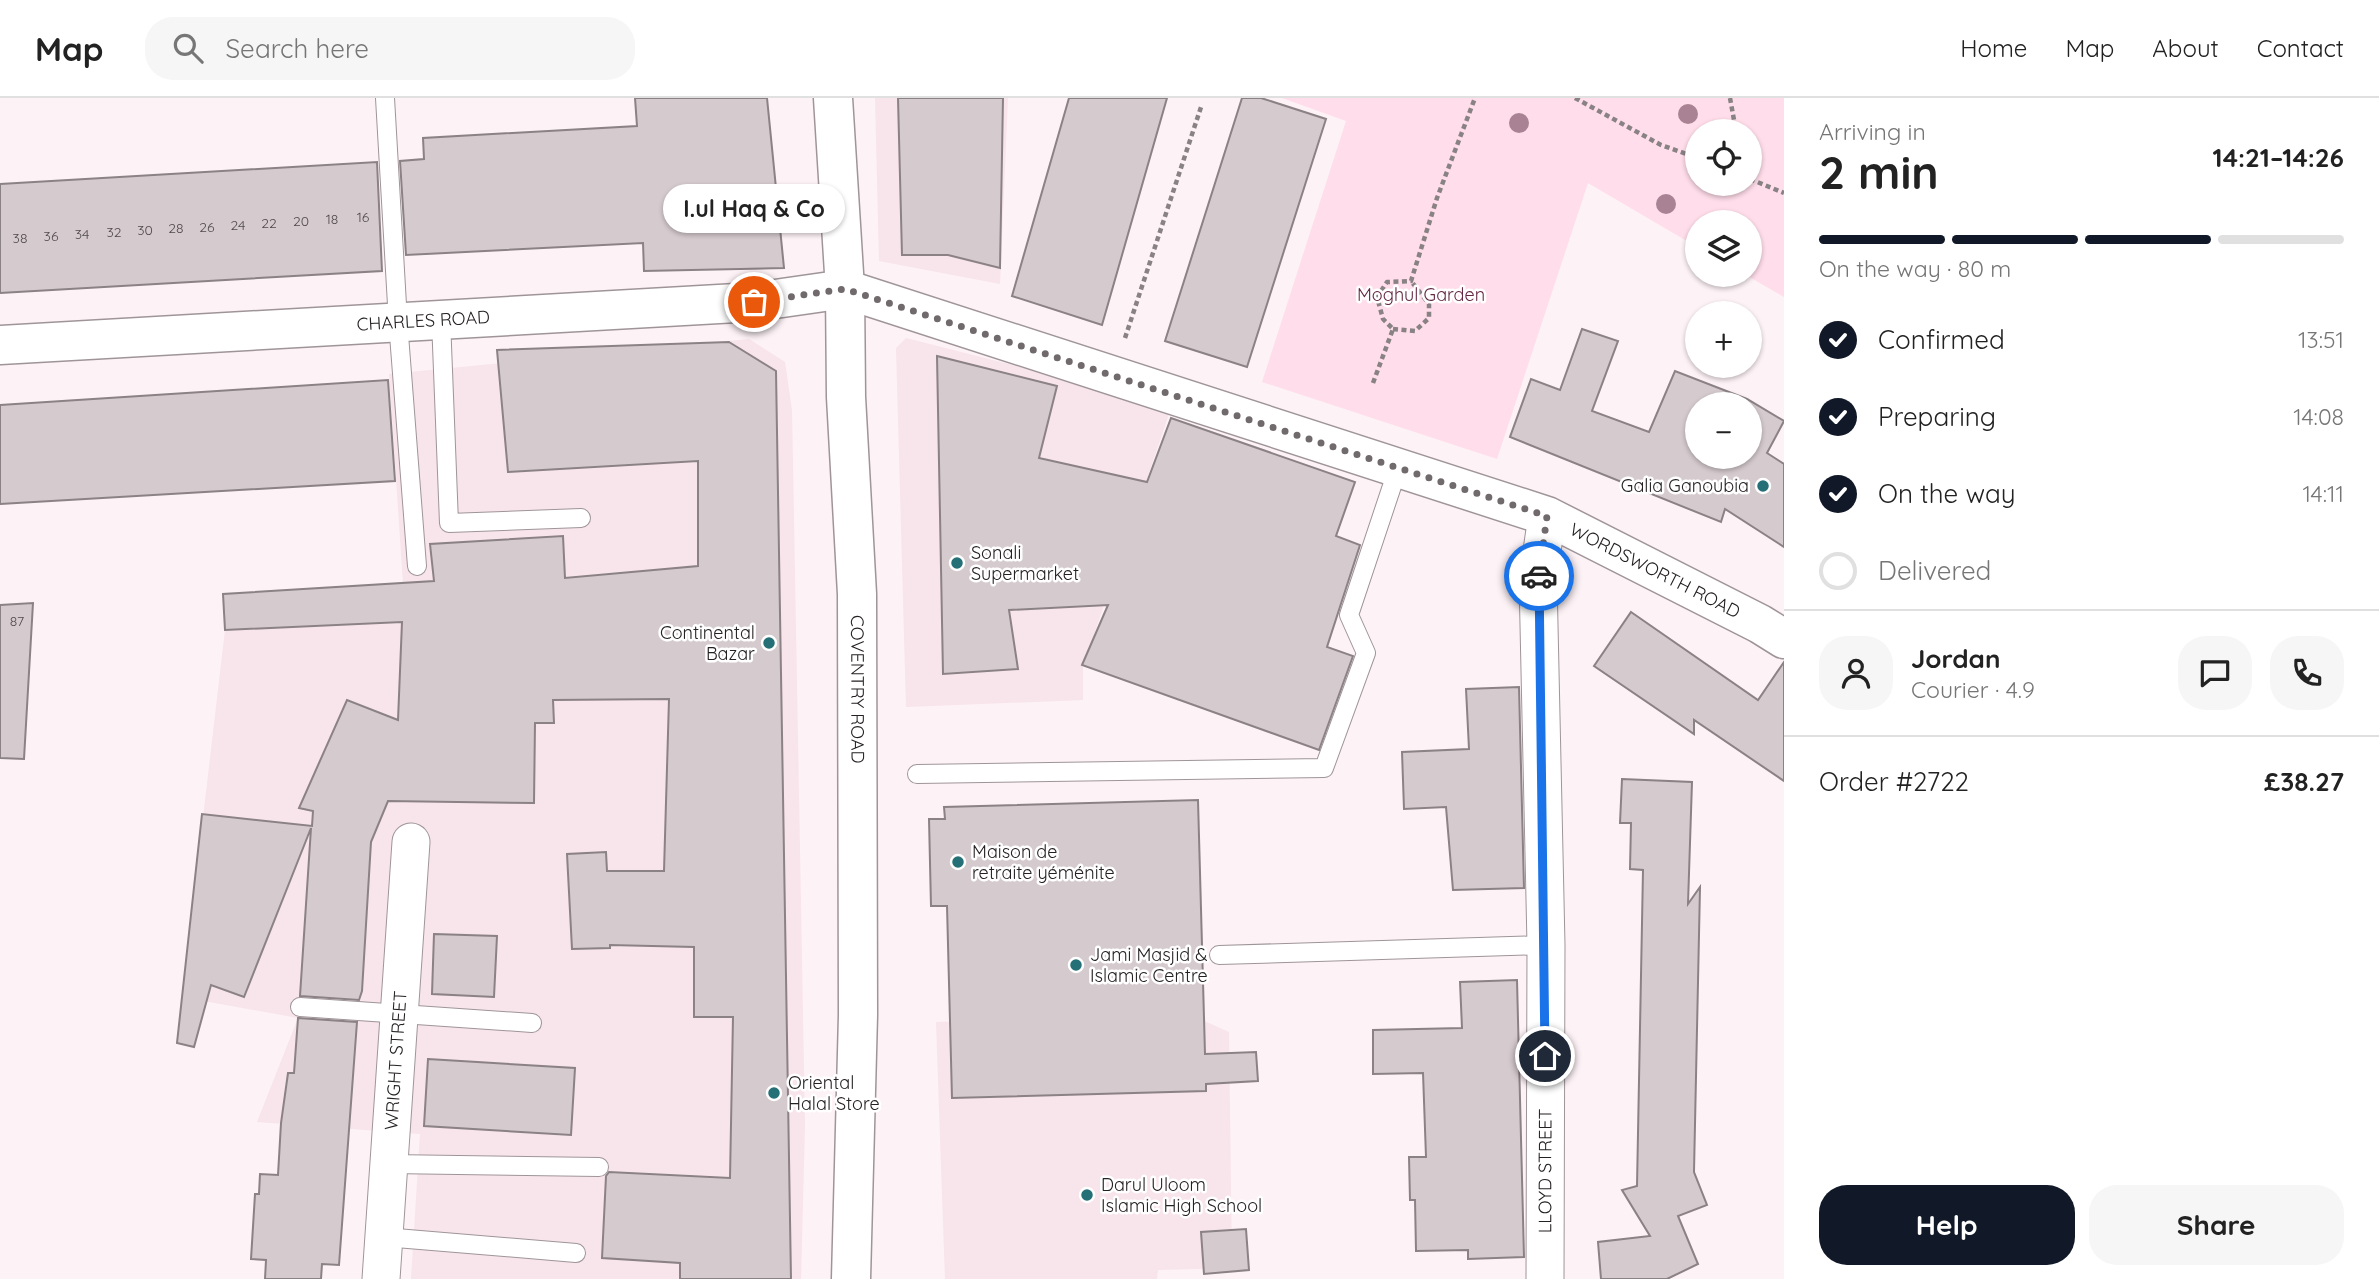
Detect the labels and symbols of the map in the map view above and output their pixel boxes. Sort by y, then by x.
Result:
callout: I.ul Haq & Co [663,183,845,232]
house number: 16 [357,208,370,226]
house number: 18 [326,210,338,228]
house number: 20 [293,212,309,230]
house number: 22 [261,214,277,232]
house number: 24 [231,216,245,234]
house number: 26 [199,218,215,236]
house number: 28 [168,219,184,237]
house number: 30 [137,221,153,239]
house number: 32 [106,223,122,241]
house number: 34 [75,225,89,243]
house number: 36 [44,227,59,245]
house number: 38 [13,229,27,247]
pin [724,272,784,332]
park label: Moghul Garden [1357,283,1485,306]
street label: CHARLES ROAD [356,305,491,336]
place label: Galia Ganoubia [1621,474,1749,497]
marker: Galia Ganoubia [1755,478,1771,494]
street label: WORDSWORTH ROAD [1566,518,1744,623]
place label: Sonali Supermarket [971,541,1079,585]
courier [1504,541,1574,611]
marker: Sonali Supermarket [949,555,965,571]
house number: 87 [10,612,24,630]
street label: COVENTRY ROAD [846,615,869,764]
place label: Continental Bazar [660,621,755,665]
marker: Continental Bazar [761,635,777,651]
place label: Maison de retraite yéménite [972,840,1115,884]
marker: Maison de retraite yéménite [950,854,966,870]
place label: Jami Masjid & Islamic Centre [1090,943,1208,987]
marker: Jami Masjid & Islamic Centre [1068,957,1084,973]
street label: WRIGHT STREET [379,990,412,1131]
pin [1515,1026,1575,1086]
place label: Oriental Halal Store [788,1071,880,1115]
marker: Oriental Halal Store [766,1085,782,1101]
street label: LLOYD STREET [1533,1109,1557,1233]
place label: Darul Uloom Islamic High School [1101,1173,1262,1217]
marker: Darul Uloom Islamic High School [1079,1187,1095,1203]

